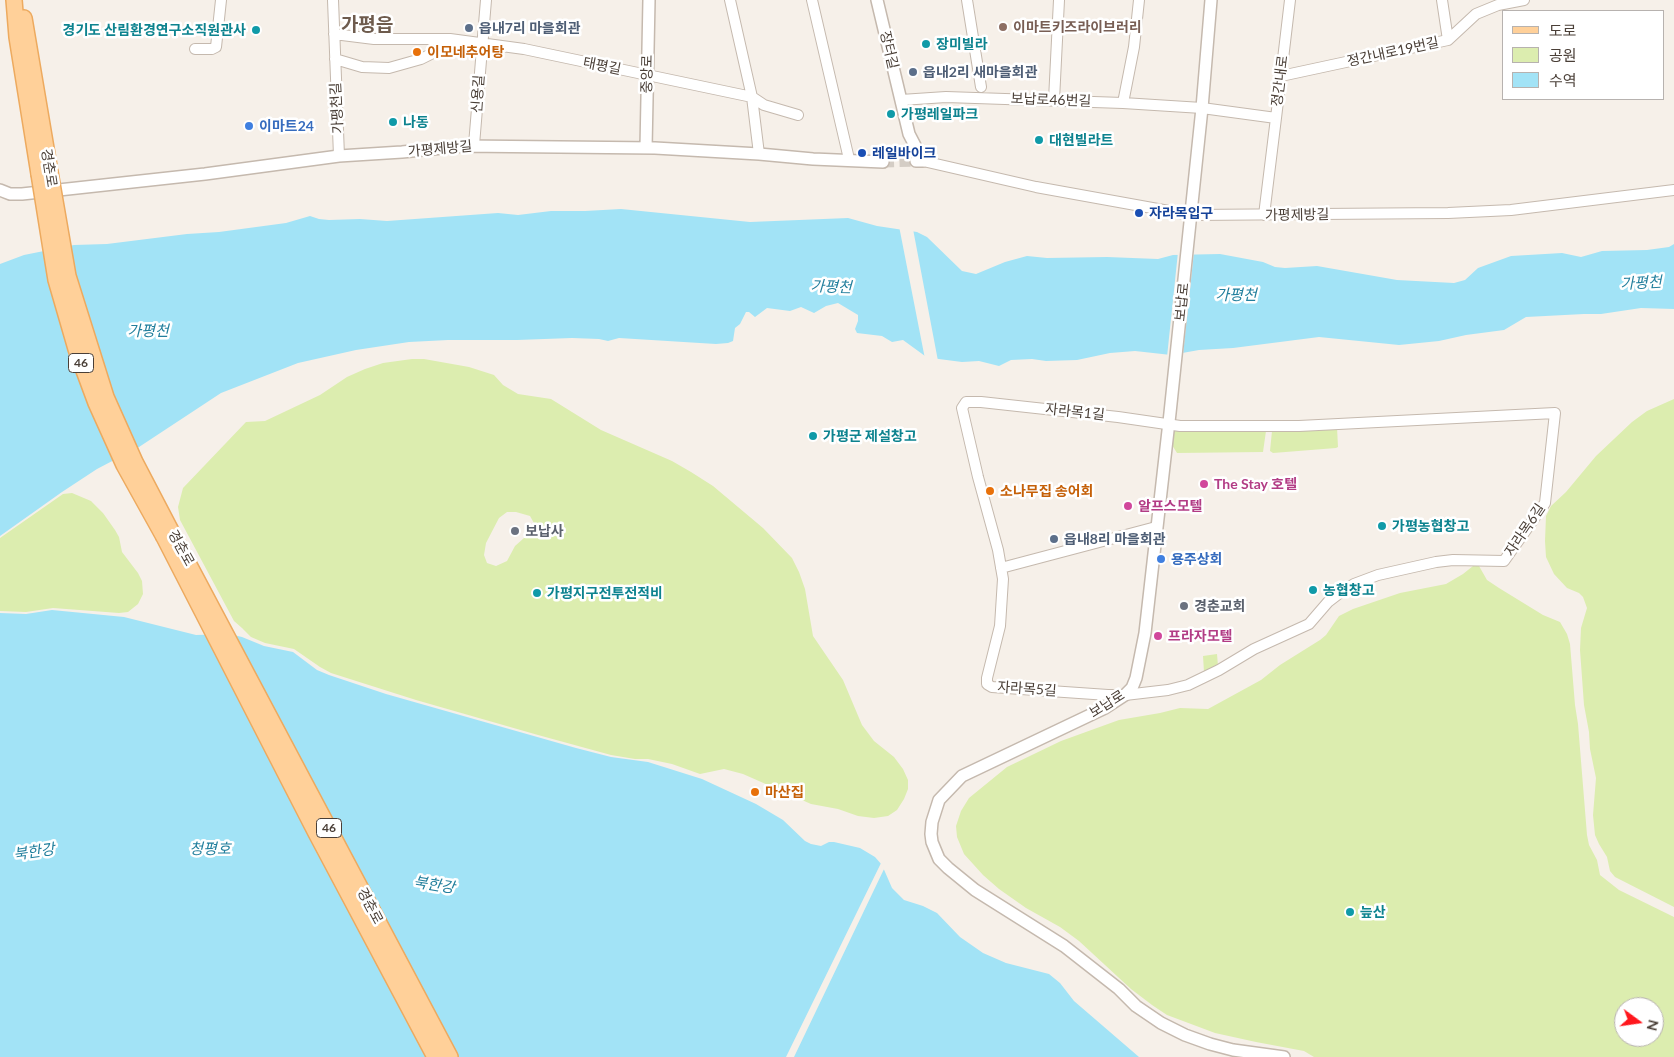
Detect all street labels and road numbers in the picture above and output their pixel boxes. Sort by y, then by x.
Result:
street label: 장터길 [876,29,902,71]
street label: 정간내로19번길 [1346,34,1440,70]
street label: 태평길 [581,54,623,78]
street label: 정간내로 [1269,54,1291,108]
street label: 중앙로 [638,55,656,93]
street label: 신용길 [468,74,488,114]
street label: 가평천길 [327,82,347,134]
street label: 보납로46번길 [1010,90,1092,110]
street label: 가평제방길 [407,138,473,160]
street label: 경춘로 [38,148,60,188]
street label: 가평제방길 [1265,206,1329,224]
street label: 보납로 [1172,282,1192,322]
road number: 46 [68,353,94,372]
street label: 자라목1길 [1044,401,1106,423]
street label: 자라목6길 [1501,501,1549,559]
street label: 경춘로 [164,527,198,569]
street label: 자라목5길 [997,679,1057,699]
street label: 보납로 [1086,687,1128,721]
road number: 46 [316,818,342,838]
street label: 경춘로 [354,885,386,927]

